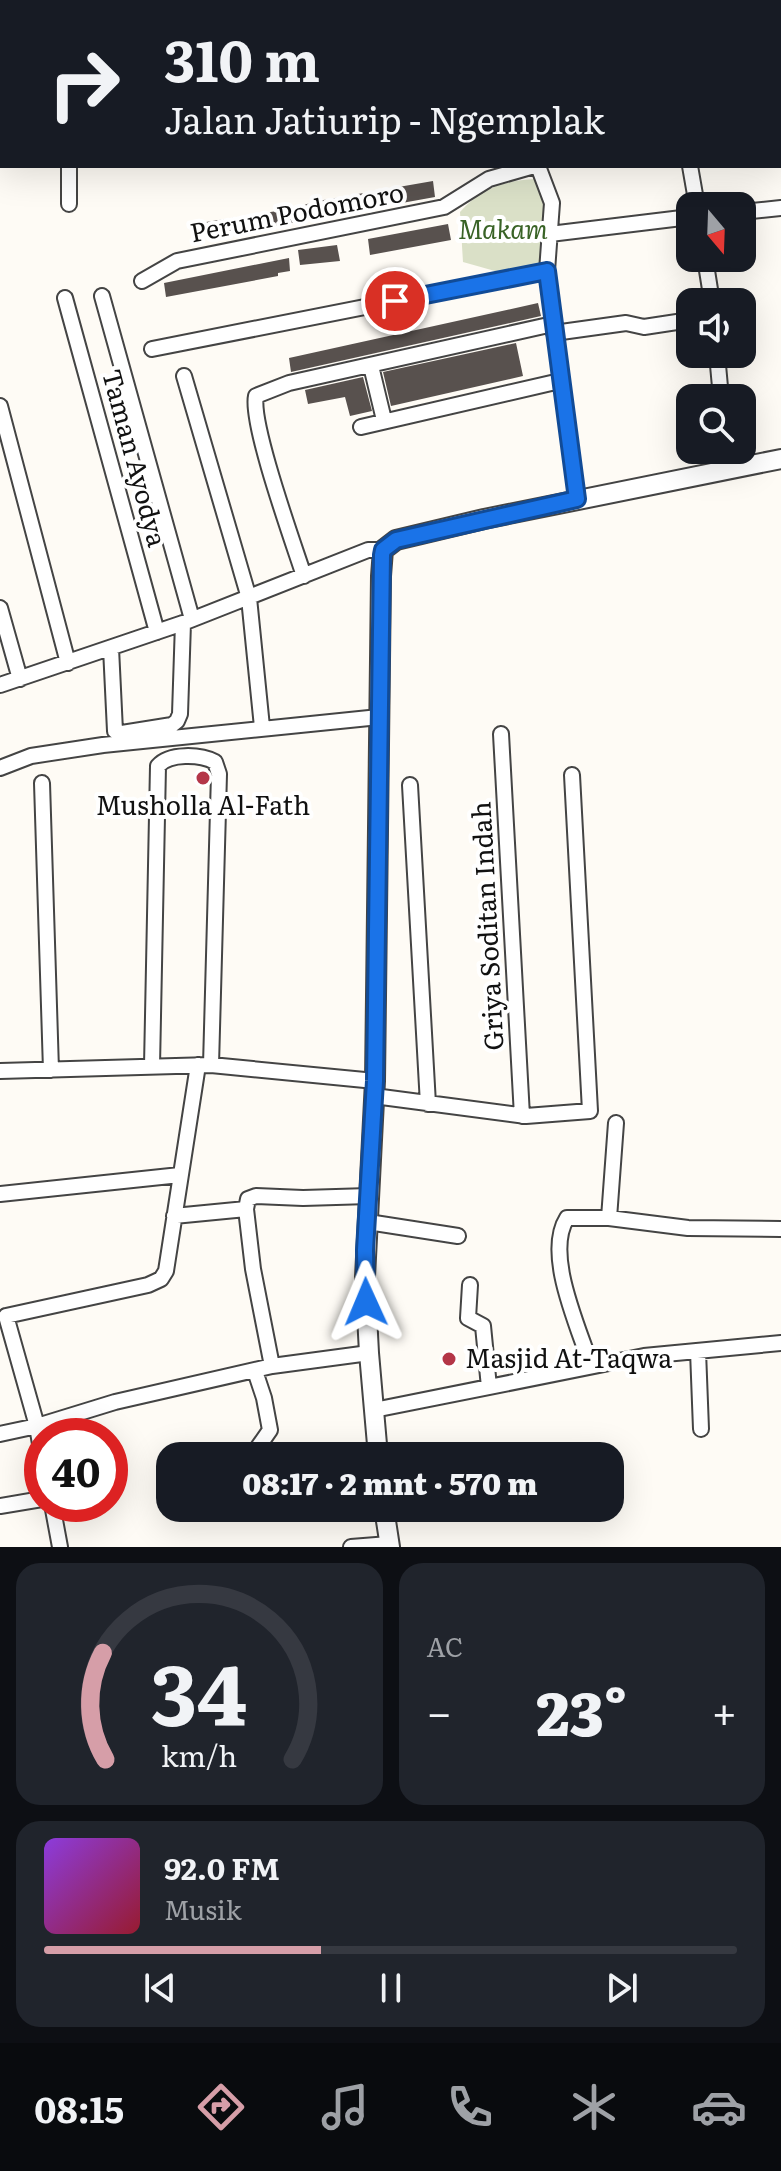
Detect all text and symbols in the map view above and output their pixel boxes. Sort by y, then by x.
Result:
text: 310 m [164,16,320,99]
icon: right [32,32,136,136]
text: Jalan Jatiurip - Ngemplak [164,92,605,145]
street label: Perum Podomoro [186,171,407,250]
north arrow [676,192,756,272]
map controls [676,192,756,464]
park label: Makam [458,208,548,247]
pin [361,267,429,335]
icon: arrive [373,279,417,323]
button: sound [676,288,756,368]
street label: Taman Ayodya [94,364,179,551]
button: search [676,384,756,464]
marker: Musholla Al-Fath [194,769,212,787]
place label: Musholla Al-Fath [96,784,310,823]
street label: Griya Soditan Indah [460,801,512,1052]
position arrow [324,1260,408,1344]
place label: Masjid At-Taqwa [465,1337,672,1376]
marker: Masjid At-Taqwa [440,1350,458,1368]
speed limit sign: 40 [24,1418,128,1522]
text: 08:17 · 2 mnt · 570 m [242,1460,538,1504]
text: AC [427,1626,463,1665]
text: 34 [151,1628,247,1752]
text: 23° [536,1665,627,1754]
text: − [427,1677,452,1743]
text: + [711,1677,737,1743]
text: km/h [161,1733,237,1776]
text: 92.0 FM [164,1845,280,1889]
text: Musik [164,1889,242,1928]
icon: previous [138,1966,182,2010]
icon: pause [369,1966,413,2010]
icon: next [600,1966,644,2010]
icon: directions [193,2079,249,2135]
icon: music [317,2079,373,2135]
icon: phone [442,2079,498,2135]
icon: climate [566,2079,622,2135]
icon: car [691,2079,747,2135]
text: 08:15 [34,2081,124,2134]

